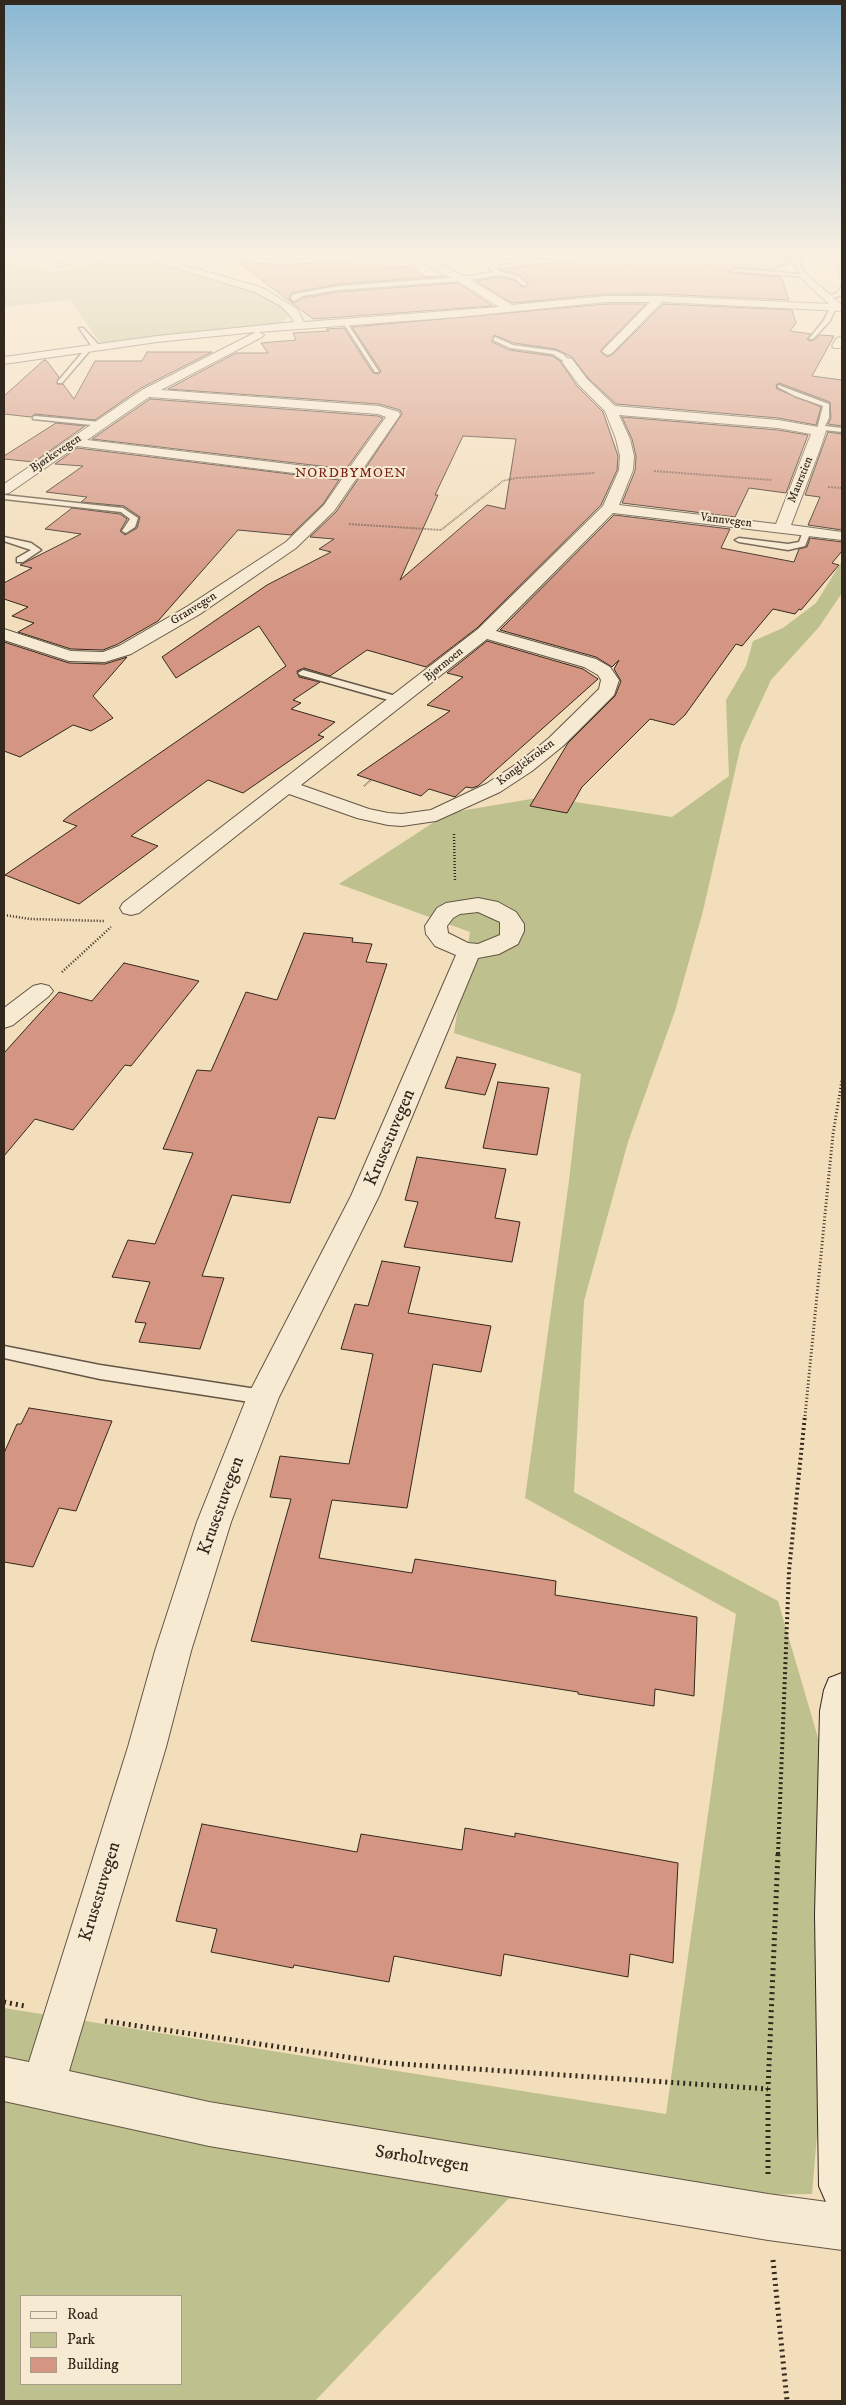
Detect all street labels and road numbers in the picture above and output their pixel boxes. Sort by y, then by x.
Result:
street label: Bjørkevegen [28,432,84,476]
street label: Maurstien [785,455,817,505]
street label: Vannvegen [699,511,753,531]
street label: Granvegen [168,589,220,629]
street label: Bjørmoen [421,645,467,685]
street label: Konglekroken [494,737,558,789]
street label: Krusestuvegen [361,1086,421,1190]
street label: Krusestuvegen [194,1454,250,1558]
street label: Krusestuvegen [76,1840,126,1944]
street label: Sørholtvegen [373,2142,471,2178]

